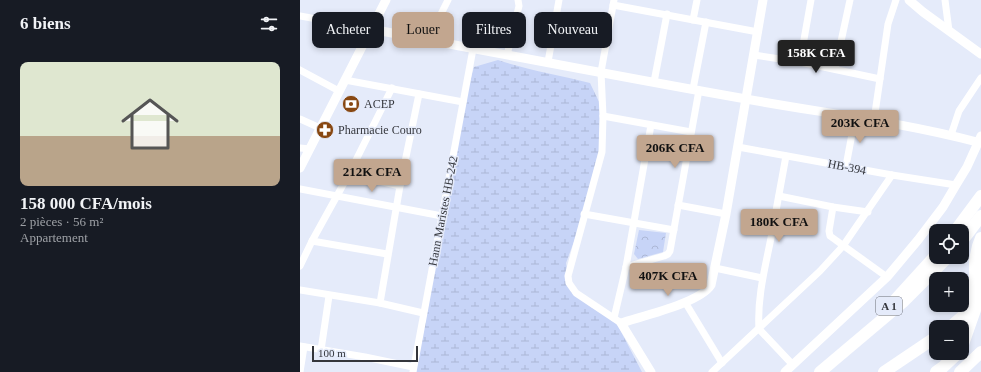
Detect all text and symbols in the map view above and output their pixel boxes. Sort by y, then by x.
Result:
chip: Acheter [312,12,384,48]
chip: Louer [392,12,454,48]
chip: Filtres [462,12,526,48]
chip: Nouveau [534,12,612,48]
icon: filters [258,13,280,35]
text: 6 biens [20,14,71,33]
pin: 158K CFA [775,40,857,74]
text: 158K CFA [787,45,845,60]
icon: home [114,88,186,160]
bank icon: ACEP [341,94,361,114]
place label: ACEP [364,97,395,111]
pin: 203K CFA [819,110,901,144]
text: 203K CFA [831,115,889,130]
pharmacy icon: Pharmacie Couro [315,120,335,140]
place label: Pharmacie Couro [338,123,422,137]
pin: 206K CFA [634,135,716,169]
text: 206K CFA [646,140,704,155]
street label: Hann Maristes HB-242 [425,155,461,267]
street label: HB-394 [827,156,867,178]
pin: 212K CFA [331,159,413,193]
text: 212K CFA [343,164,401,179]
text: 158 000 CFA/mois [20,194,152,213]
pin: 180K CFA [738,209,820,243]
text: 2 pièces · 56 m² [20,214,103,229]
text: 180K CFA [750,214,808,229]
map controls [929,224,969,360]
button: locate [929,224,969,264]
text: Appartement [20,230,88,245]
pin: 407K CFA [627,263,709,297]
text: 407K CFA [639,268,697,283]
button: + [929,272,969,312]
road number: A 1 [876,297,902,315]
button: − [929,320,969,360]
scale bar [312,344,418,363]
text: 100 m [318,347,346,359]

